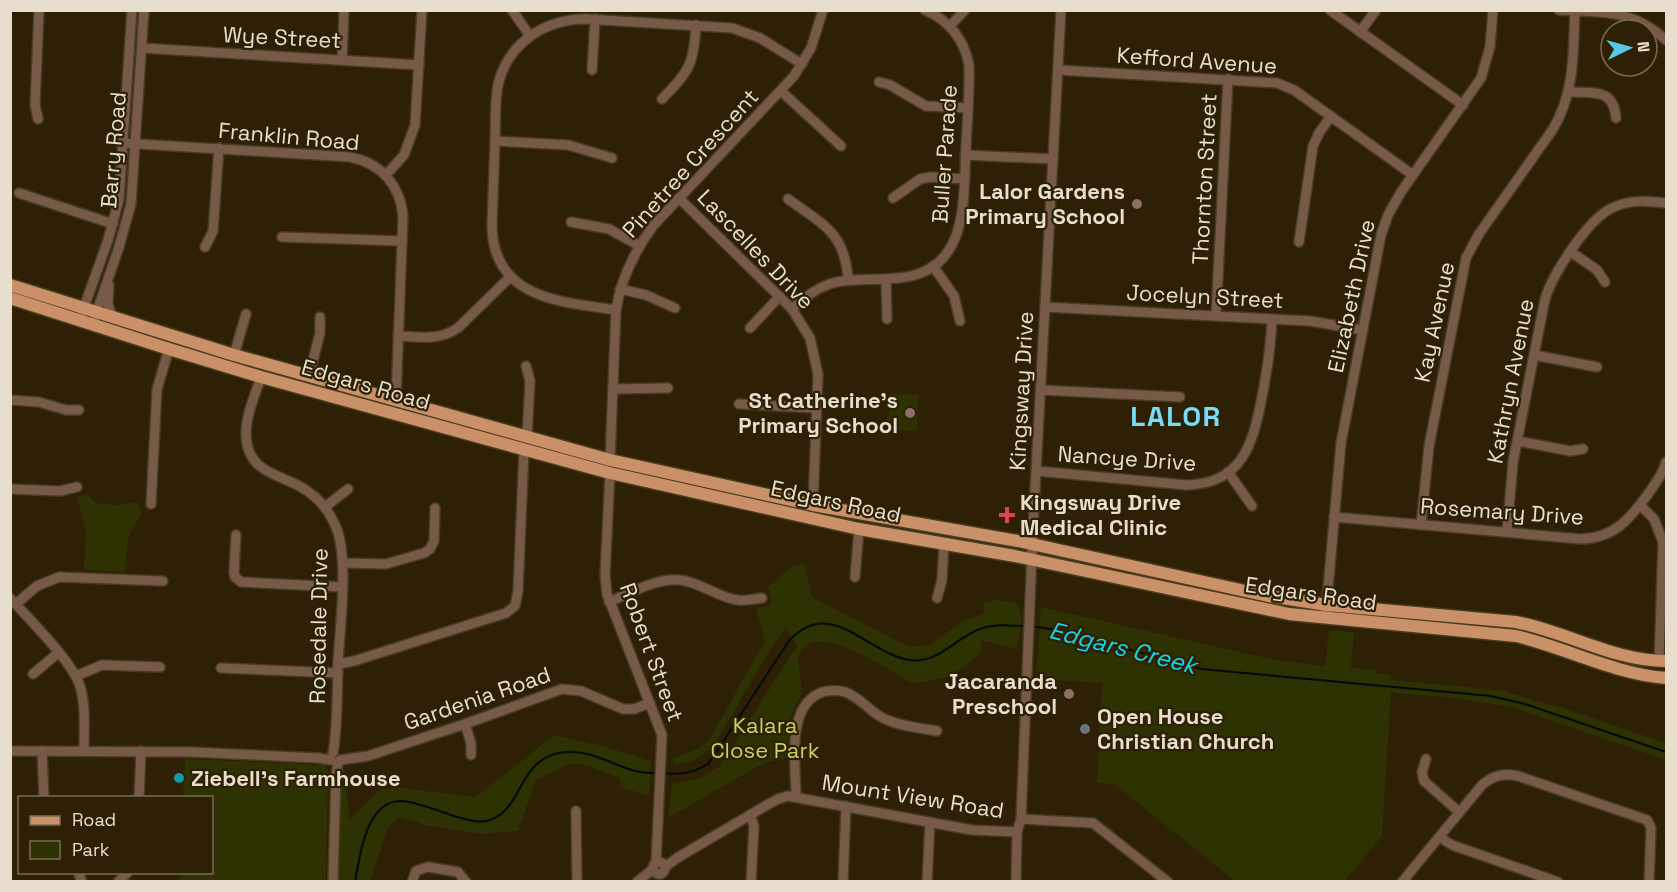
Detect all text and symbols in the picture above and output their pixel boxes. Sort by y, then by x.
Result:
north arrow [1599,18,1659,78]
street label: Wye Street [222,20,342,54]
street label: Kefford Avenue [1116,40,1278,80]
text: N [1633,40,1654,53]
street label: Pinetree Crescent [616,83,764,243]
street label: Buller Parade [925,84,963,224]
street label: Barry Road [94,91,132,209]
street label: Thornton Street [1186,93,1222,265]
street label: Franklin Road [217,116,361,156]
place label: Lalor Gardens Primary School [965,177,1125,230]
street label: Lascelles Drive [692,183,820,315]
marker: Lalor Gardens Primary School [1130,197,1144,211]
street label: Elizabeth Drive [1321,217,1381,375]
street label: Kay Avenue [1408,259,1460,385]
street label: Jocelyn Street [1126,278,1284,314]
street label: Kathryn Avenue [1480,296,1540,466]
street label: Kingsway Drive [1003,311,1039,471]
street label: Edgars Road [298,352,434,416]
place label: St Catherine's Primary School [738,386,898,439]
district label: LALOR [1130,398,1222,434]
marker: St Catherine's Primary School [903,406,917,420]
street label: Nancye Drive [1057,439,1197,477]
street label: Edgars Road [768,474,904,528]
place label: Kingsway Drive Medical Clinic [1020,488,1181,541]
street label: Rosemary Drive [1419,491,1585,531]
marker: Kingsway Drive Medical Clinic [998,506,1016,524]
street label: Rosedale Drive [303,548,333,704]
street label: Edgars Road [1243,570,1379,616]
street label: Robert Street [614,579,690,725]
water label: Edgars Creek [1046,614,1203,682]
street label: Gardenia Road [400,660,554,736]
place label: Jacaranda Preschool [945,667,1057,720]
marker: Jacaranda Preschool [1062,687,1076,701]
place label: Open House Christian Church [1097,702,1274,755]
park label: Kalara Close Park [710,711,820,764]
marker: Open House Christian Church [1078,722,1092,736]
place label: Ziebell's Farmhouse [191,764,401,792]
street label: Mount View Road [820,768,1006,824]
marker: Ziebell's Farmhouse [172,771,186,785]
legend [18,796,213,874]
text: Road [72,808,116,831]
text: Park [72,838,110,861]

